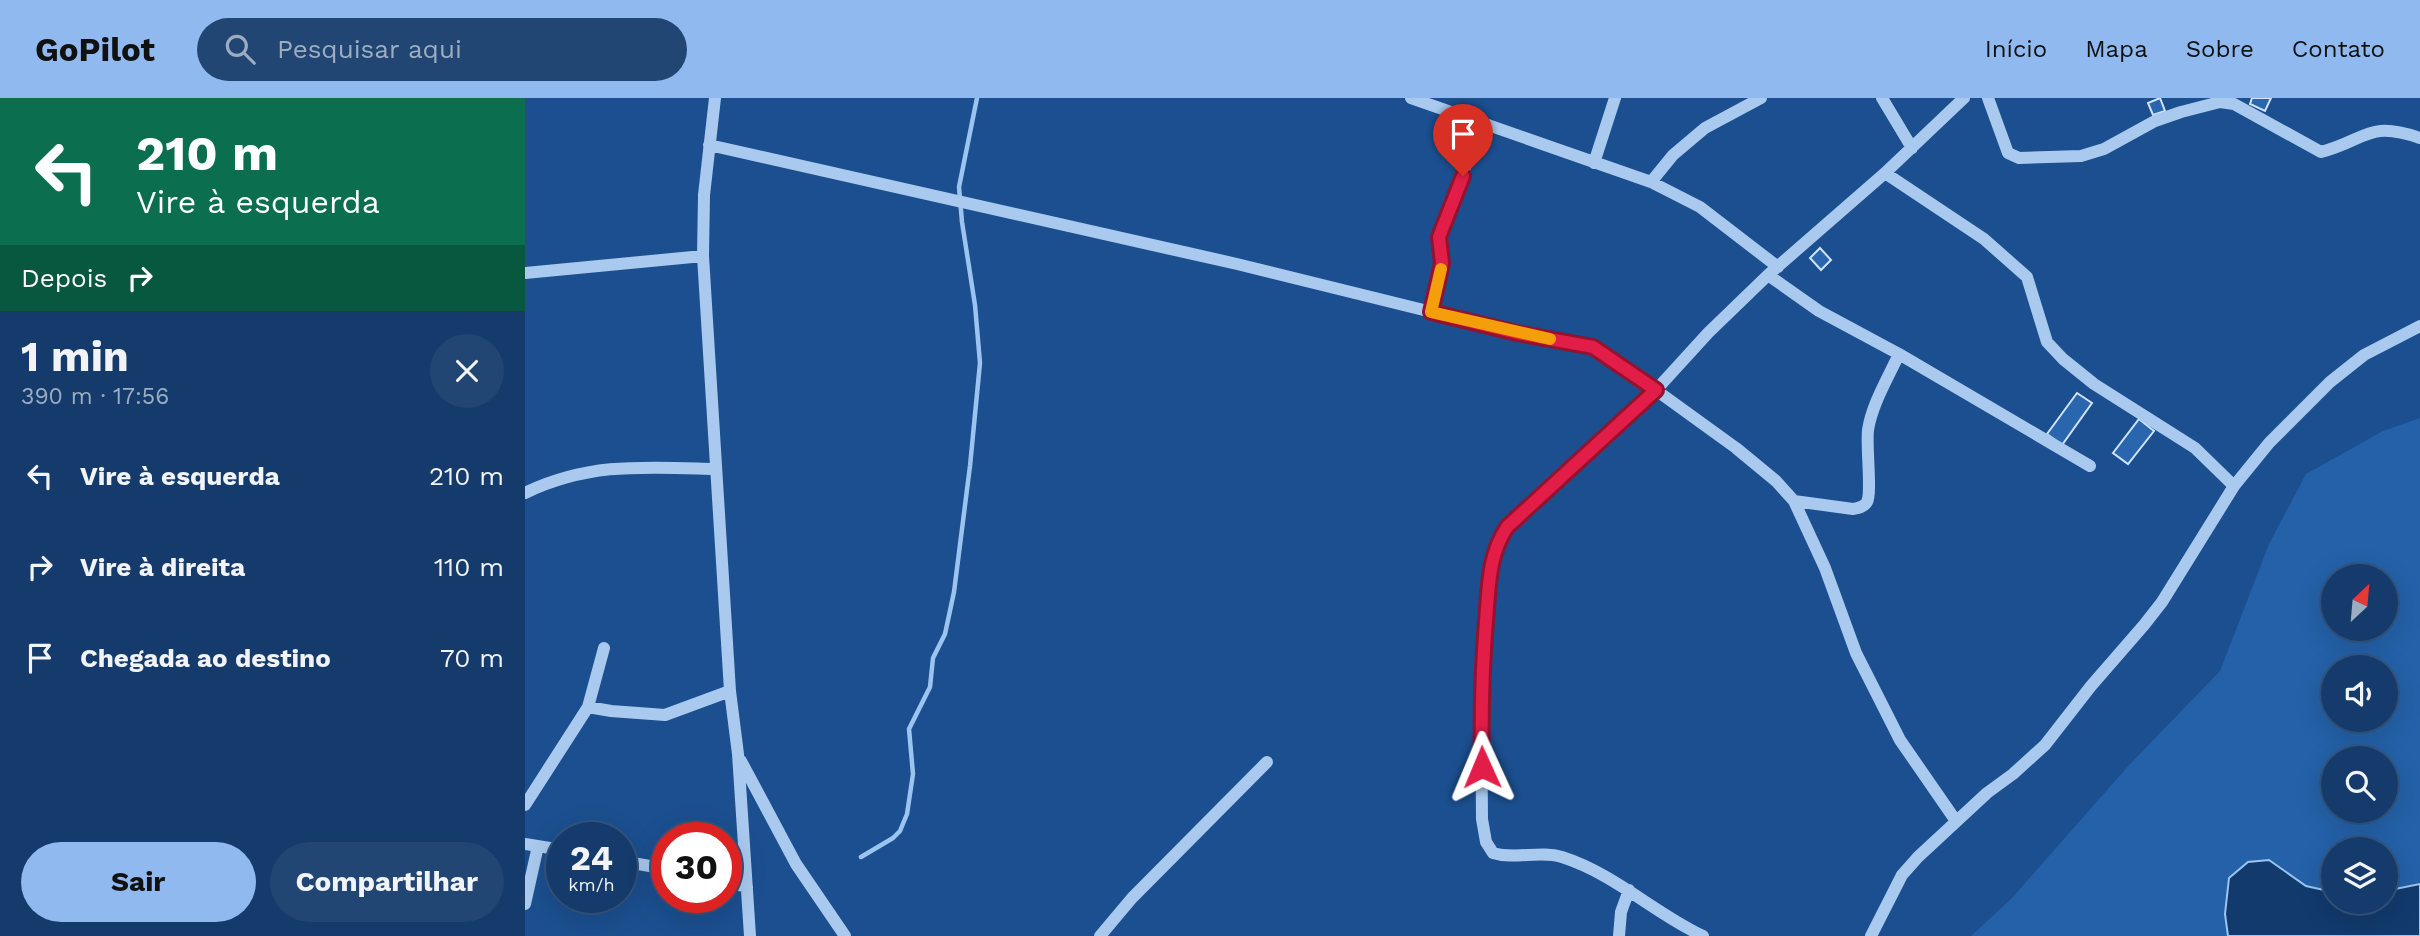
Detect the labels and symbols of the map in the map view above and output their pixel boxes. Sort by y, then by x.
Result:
pin [1433,104,1493,176]
north arrow [2321,564,2397,640]
position arrow [1445,730,1519,804]
speed limit sign: 30 [651,822,742,913]

